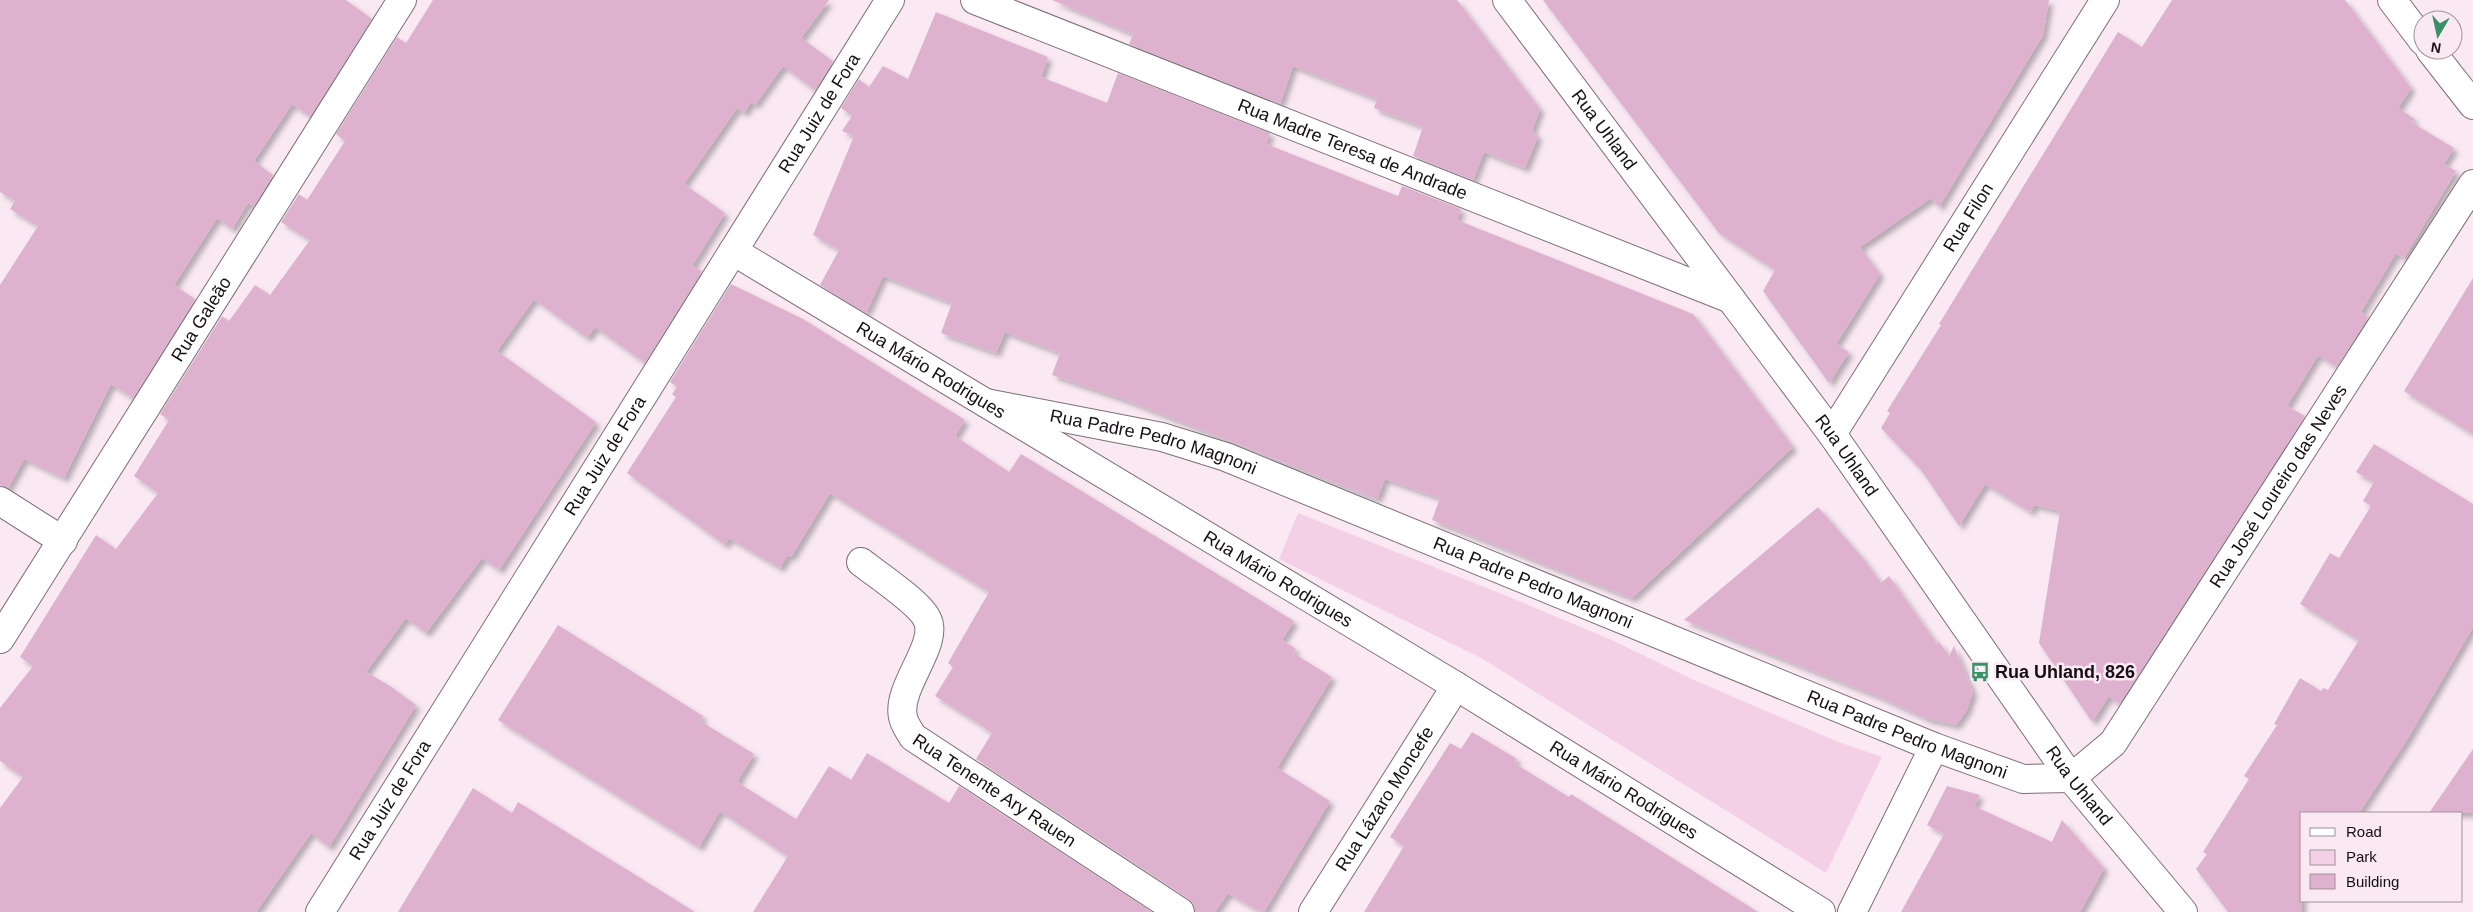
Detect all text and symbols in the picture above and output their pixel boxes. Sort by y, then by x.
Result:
north arrow [2413,10,2463,60]
text: N [2430,39,2442,57]
street label: Rua Juiz de Fora [774,49,865,177]
street label: Rua Uhland [1568,86,1641,174]
street label: Rua Madre Teresa de Andrade [1235,95,1470,204]
street label: Rua Filon [1939,179,1997,255]
street label: Rua Galeão [167,273,235,365]
street label: Rua Mário Rodrigues [853,318,1009,423]
street label: Rua José Loureiro das Neves [2206,381,2351,591]
street label: Rua Juiz de Fora [560,391,650,519]
street label: Rua Padre Pedro Magnoni [1048,406,1260,479]
street label: Rua Uhland [1811,411,1882,500]
street label: Rua Mário Rodrigues [1200,526,1356,631]
street label: Rua Padre Pedro Magnoni [1430,533,1635,632]
bus stop icon: Rua Uhland, 826 [1969,661,1991,683]
place label: Rua Uhland, 826 [1995,662,2135,682]
street label: Rua Padre Pedro Magnoni [1804,686,2010,783]
street label: Rua Lázaro Moncefe [1331,723,1438,875]
street label: Rua Tenente Ary Rauen [909,730,1080,851]
street label: Rua Juiz de Fora [345,736,435,864]
street label: Rua Mário Rodrigues [1546,737,1701,843]
street label: Rua Uhland [2042,742,2116,829]
legend [2300,812,2463,902]
text: Road [2346,823,2382,840]
text: Park [2346,848,2377,865]
text: Building [2346,873,2399,890]

